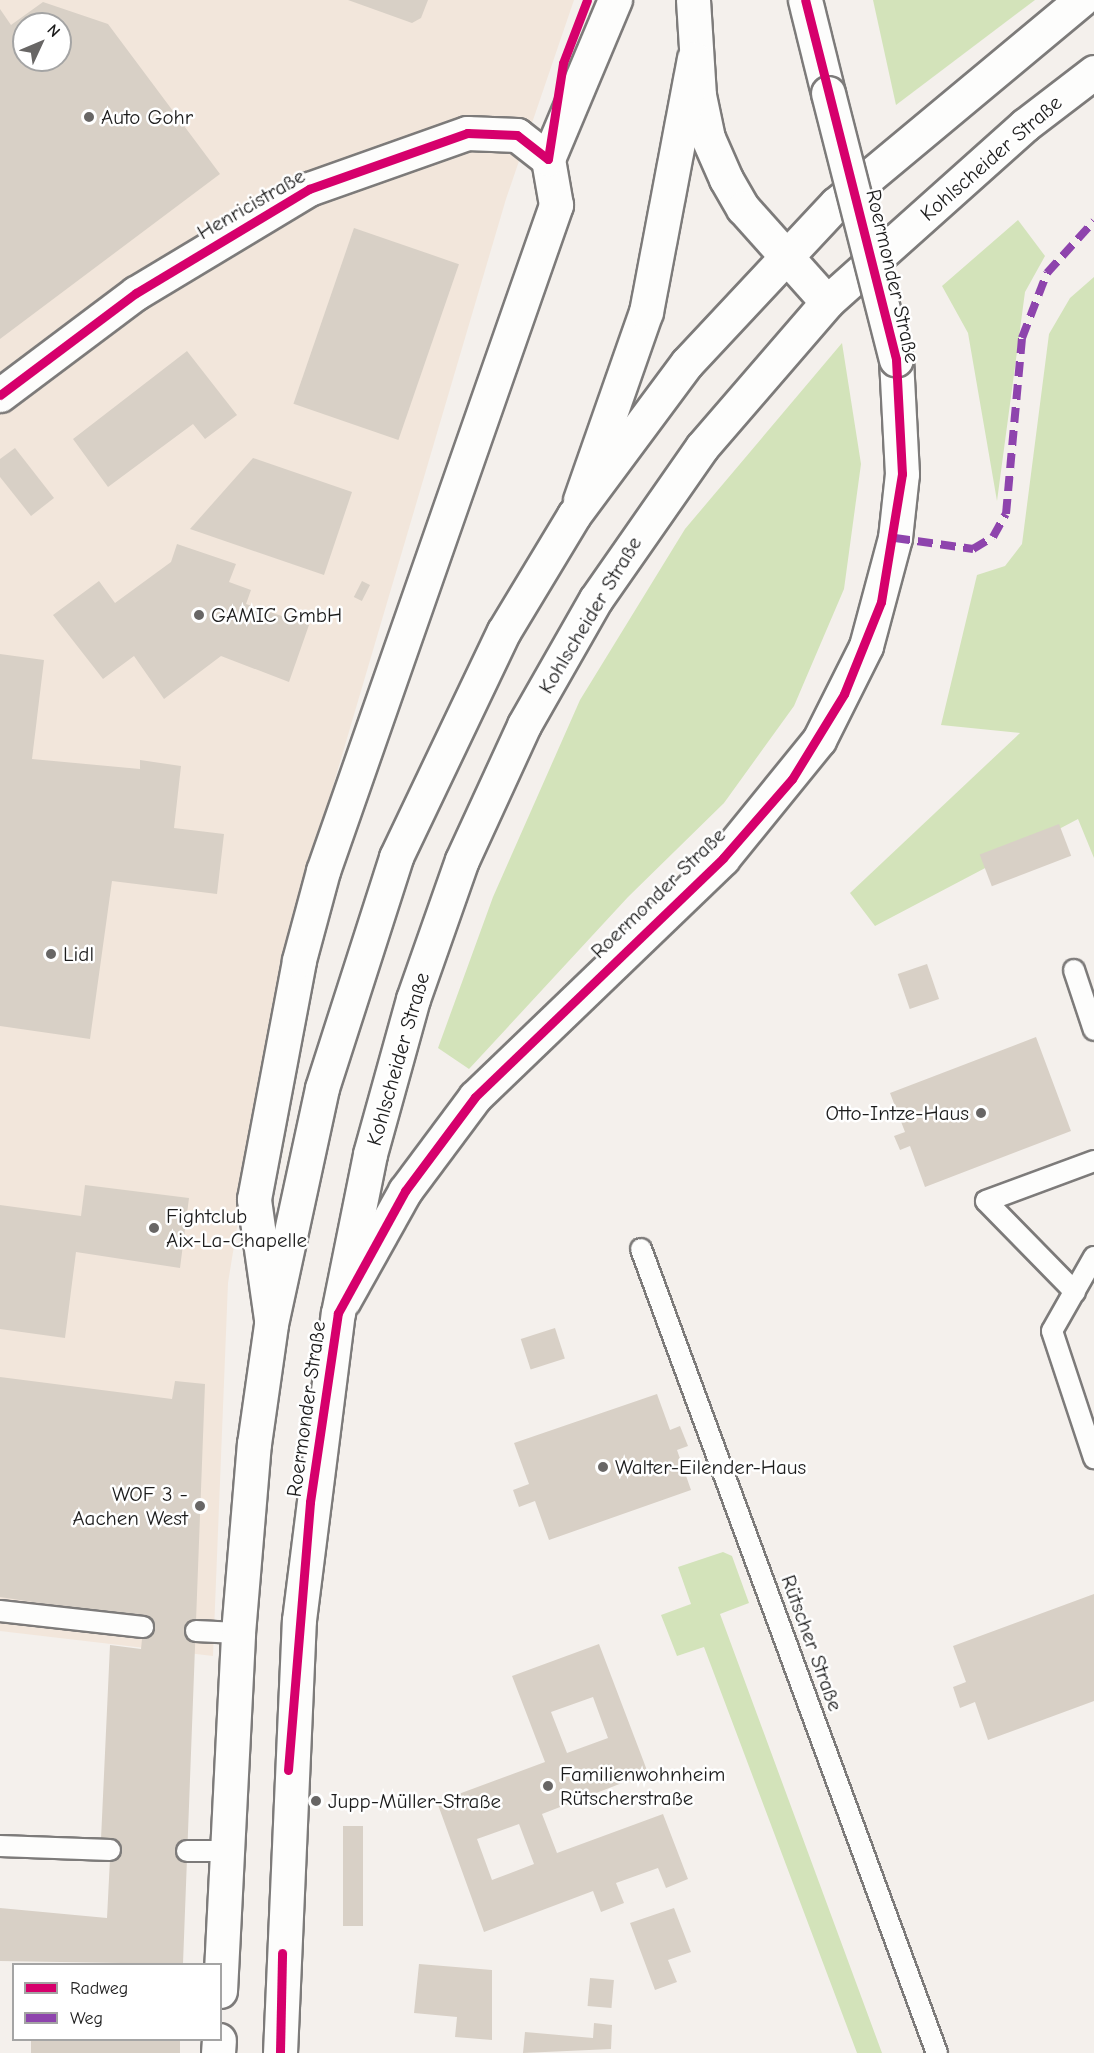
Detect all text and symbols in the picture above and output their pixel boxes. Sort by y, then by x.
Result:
north arrow [12,12,72,72]
text: N [43,21,64,41]
street label: Kohlscheider Straße [915,90,1067,226]
place label: Auto Gohr [101,104,193,130]
marker: Auto Gohr [82,110,96,124]
street label: Henricistraße [193,163,309,245]
street label: Roermonder Straße [861,187,925,365]
street label: Kohlscheider Straße [533,532,647,698]
place label: GAMIC GmbH [211,602,342,628]
marker: GAMIC GmbH [192,608,206,622]
street label: Roermonder Straße [585,822,731,964]
place label: Lidl [63,941,94,967]
marker: Lidl [44,947,58,961]
street label: Kohlscheider Straße [361,969,435,1149]
place label: Otto-Intze-Haus [826,1100,969,1126]
marker: Otto-Intze-Haus [974,1106,988,1120]
place label: Fightclub Aix-La-Chapelle [166,1203,307,1253]
marker: Fightclub Aix-La-Chapelle [147,1221,161,1235]
street label: Roermonder Straße [281,1319,331,1499]
place label: Walter-Eilender-Haus [615,1454,806,1480]
marker: Walter-Eilender-Haus [596,1460,610,1474]
place label: WOF 3 - Aachen West [72,1481,188,1531]
marker: WOF 3 - Aachen West [193,1499,207,1513]
street label: Rütscher Straße [776,1571,848,1715]
place label: Familienwohnheim Rütscherstraße [560,1761,725,1811]
marker: Familienwohnheim Rütscherstraße [541,1779,555,1793]
place label: Jupp-Müller-Straße [328,1788,501,1814]
marker: Jupp-Müller-Straße [309,1794,323,1808]
legend [12,1963,222,2041]
text: Radweg [70,1978,128,1999]
text: Weg [70,2008,103,2029]

